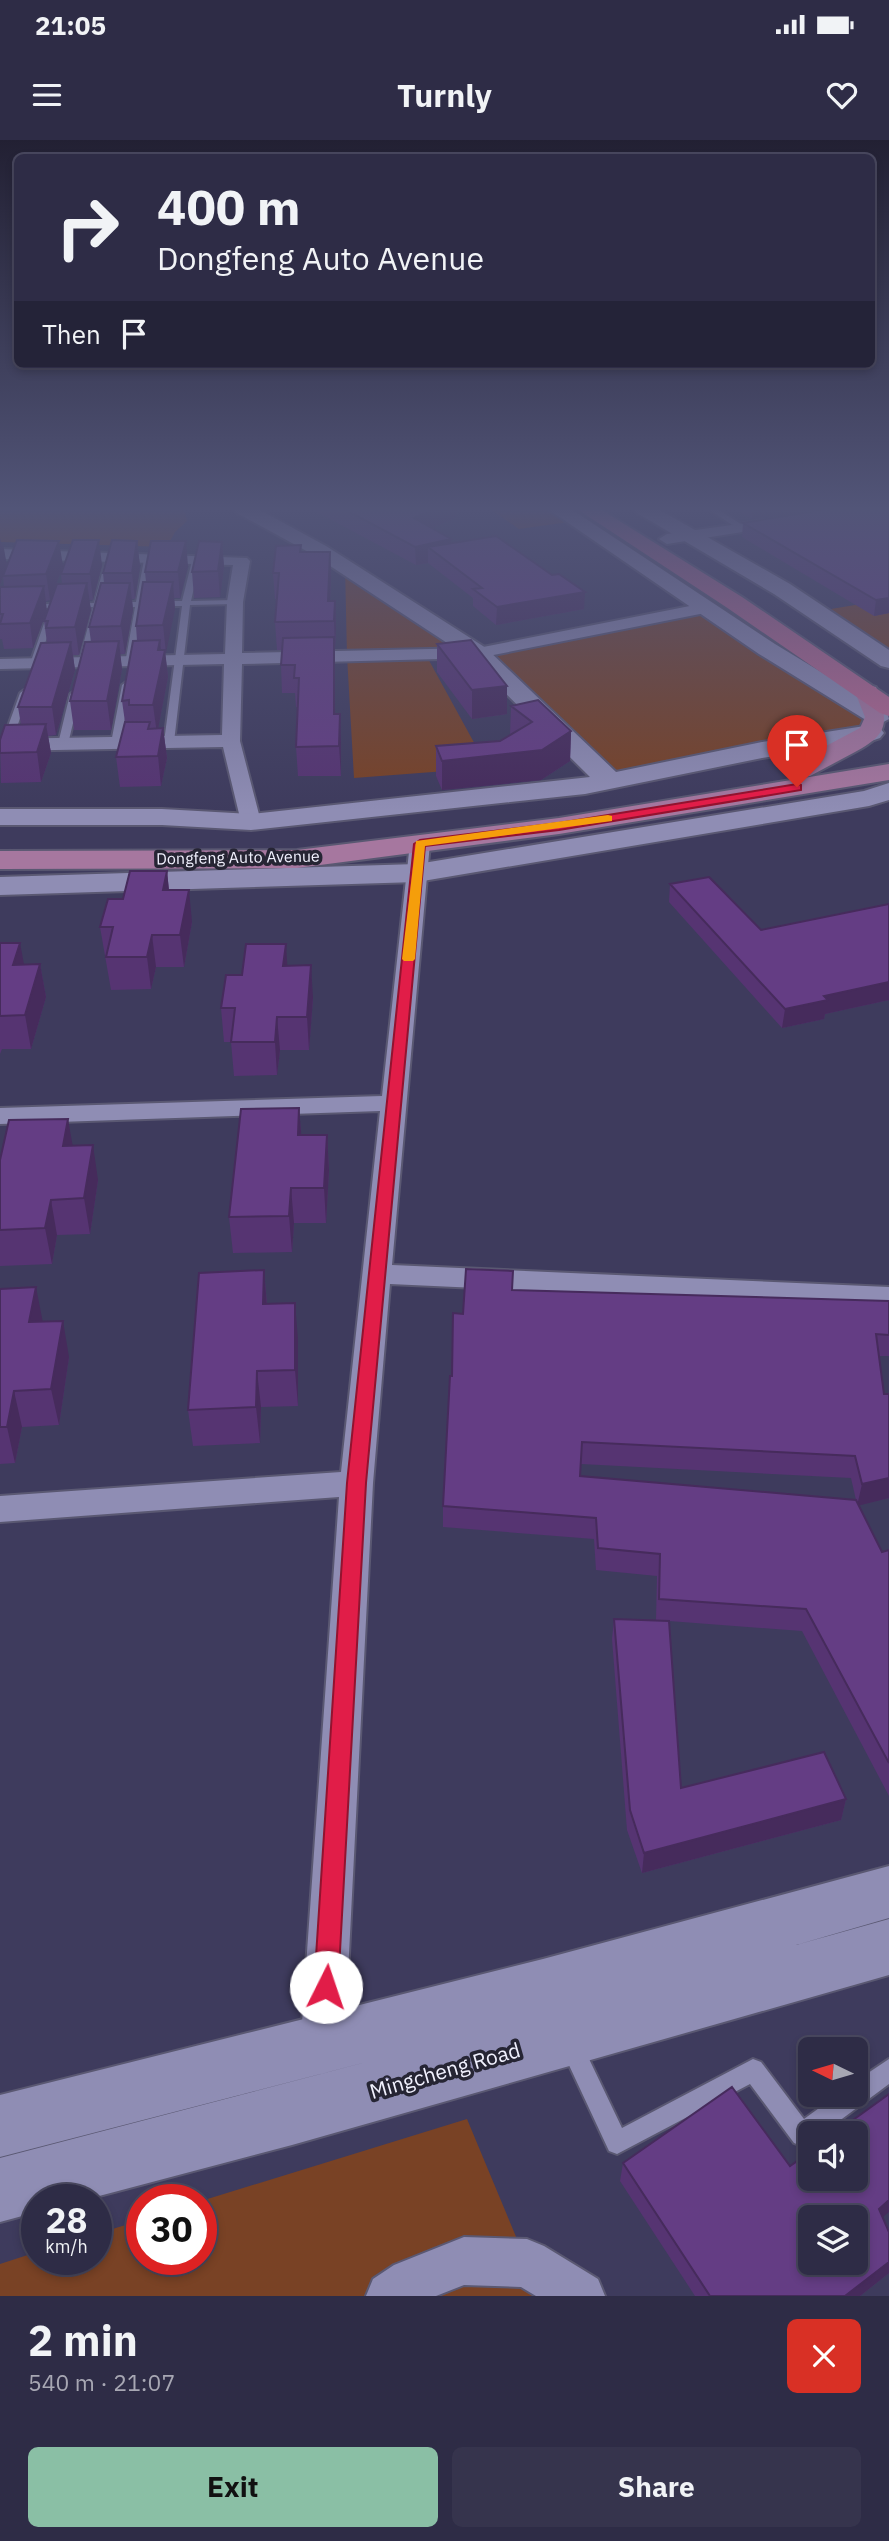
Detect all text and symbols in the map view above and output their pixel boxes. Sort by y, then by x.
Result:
text: 21:05 [35,8,106,42]
text: Turnly [397,74,492,116]
icon: menu [28,76,66,114]
icon: heart [823,76,861,114]
text: 400 m [157,175,301,238]
icon: right [42,182,133,273]
text: Dongfeng Auto Avenue [157,237,484,279]
icon: arrive [115,315,153,353]
text: Then [42,317,101,351]
pin [767,715,827,787]
icon: arrive [778,726,816,764]
street label: Dongfeng Auto Avenue [156,846,320,868]
position arrow [289,1950,363,2024]
street label: Mingcheng Road [366,2035,523,2105]
north arrow [798,2037,868,2107]
map controls [798,2037,868,2275]
button: sound [798,2121,868,2191]
speed limit sign: 30 [126,2184,217,2275]
text: 28 [45,2197,88,2243]
button: layers [798,2205,868,2275]
text: km/h [45,2235,88,2258]
text: 2 min [28,2313,138,2368]
button: close [787,2319,861,2393]
text: 540 m · 21:07 [28,2367,175,2397]
button: Exit [28,2447,438,2527]
button: Share [452,2447,861,2527]

